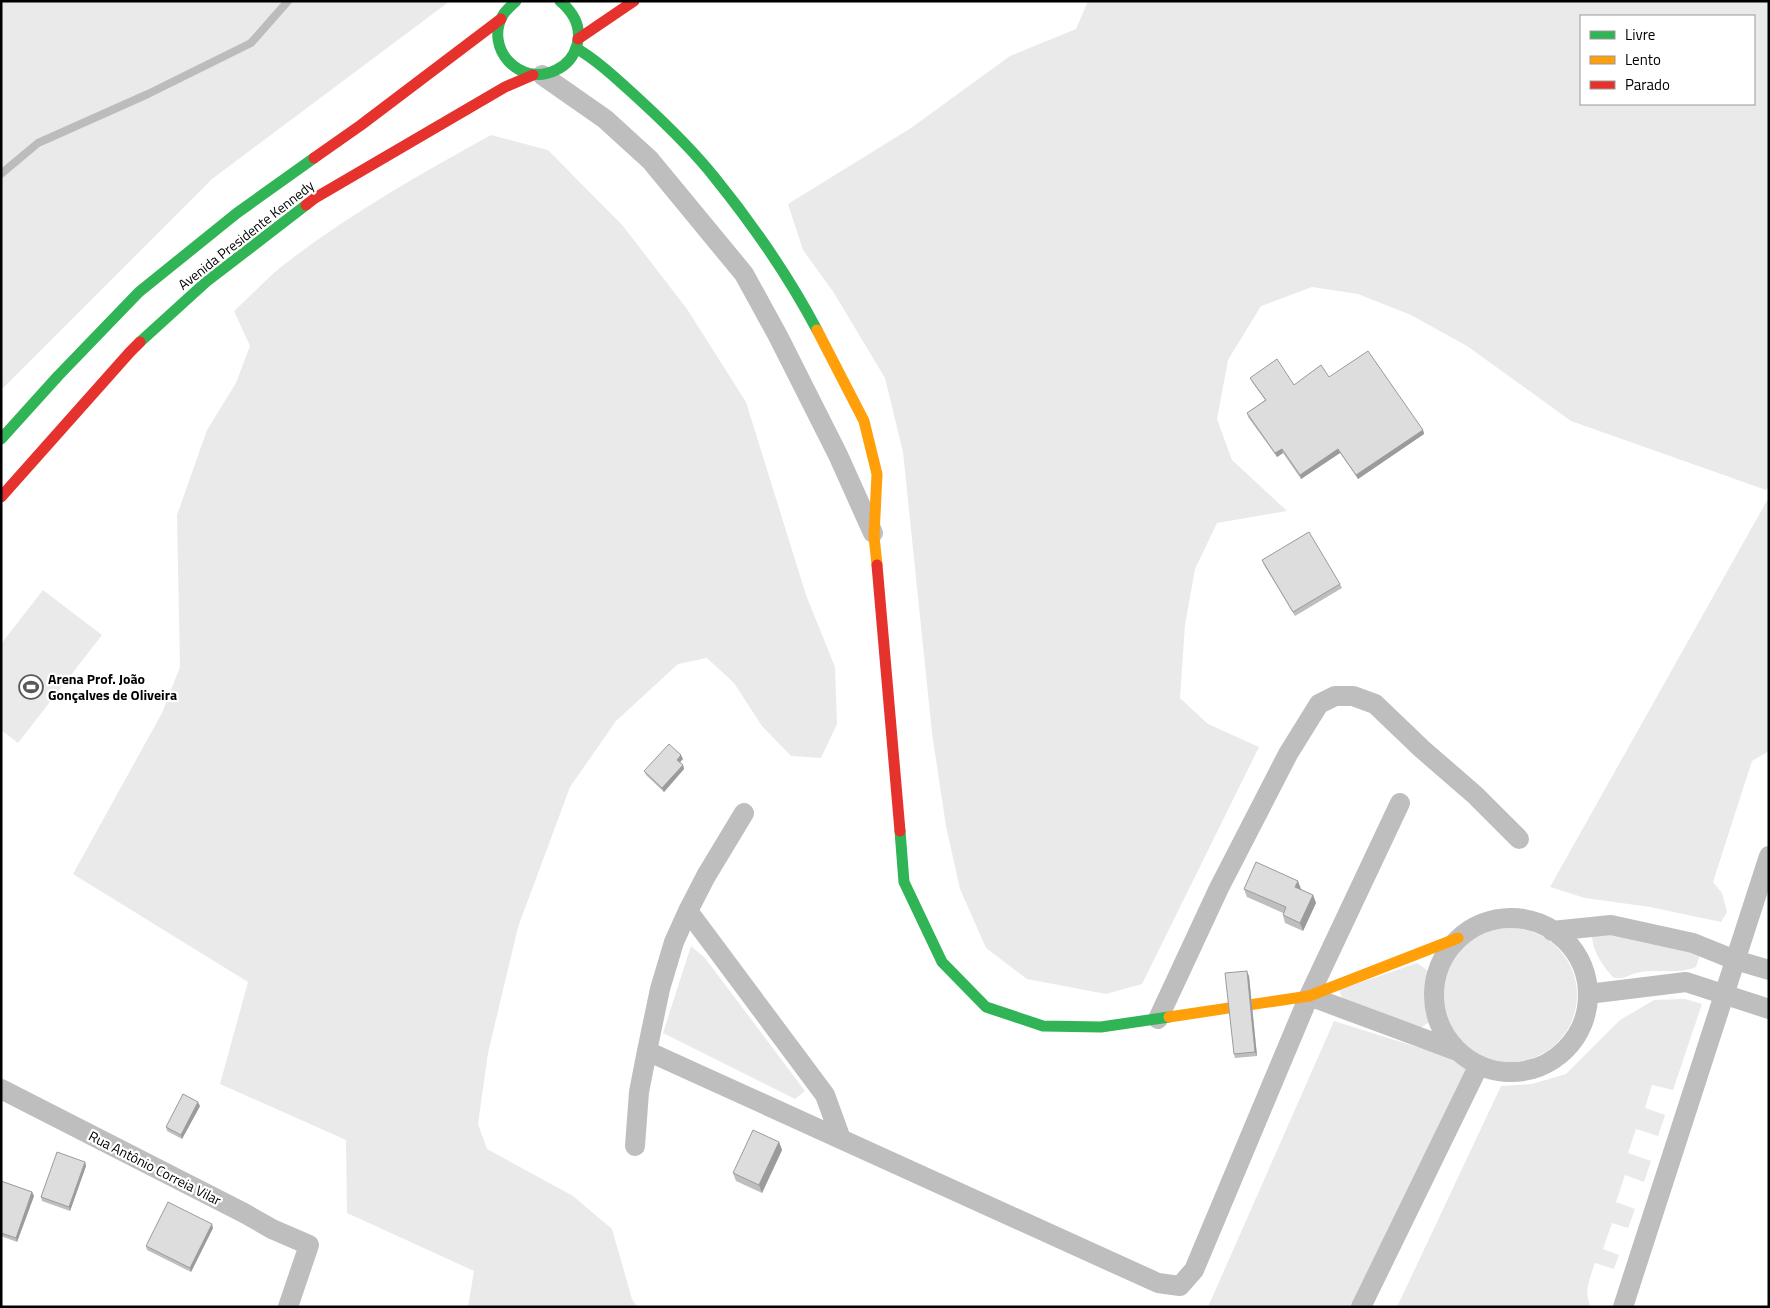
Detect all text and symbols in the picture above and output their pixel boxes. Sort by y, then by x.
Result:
legend [1580,15,1755,105]
text: Livre [1625,23,1655,46]
text: Lento [1625,48,1661,71]
text: Parado [1625,73,1670,96]
street label: Avenida Presidente Kennedy [173,175,318,294]
place label: Arena Prof. João Gonçalves de Oliveira [48,668,177,705]
sports icon: Arena Prof. João Gonçalves de Oliveira [18,674,44,700]
street label: Rua Antônio Correia Vilar [85,1125,225,1210]

